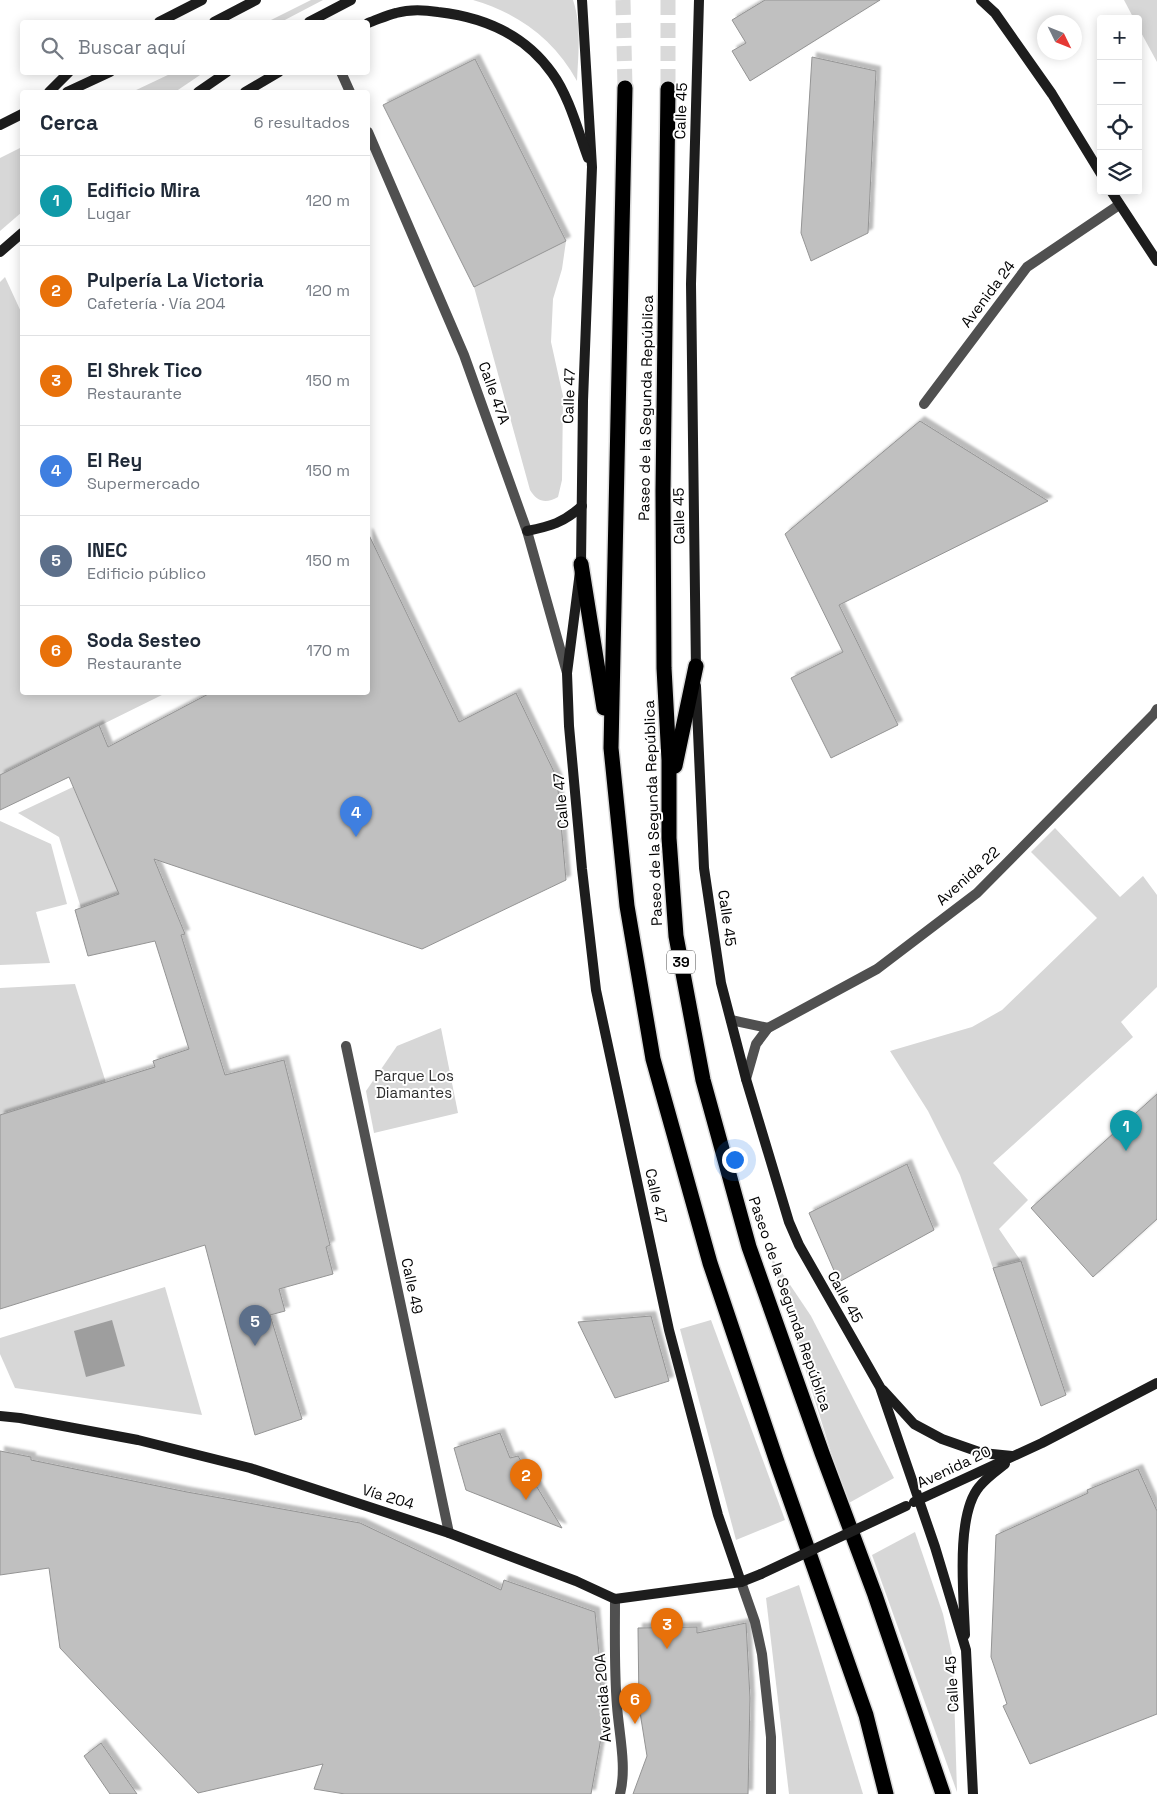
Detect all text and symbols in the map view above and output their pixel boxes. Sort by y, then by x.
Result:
north arrow [1037,15,1082,60]
map controls [1097,15,1142,195]
button: + [1097,15,1142,60]
search box [20,20,370,75]
icon: search [38,34,66,62]
text: Buscar aquí [78,35,186,60]
button: − [1097,60,1142,105]
street label: Calle 45 [670,82,691,140]
button: locate [1097,105,1142,150]
text: Cerca [40,109,98,136]
text: 6 resultados [254,112,350,133]
button: layers [1097,150,1142,195]
text: Edificio Mira [87,178,200,203]
text: 1 [52,190,60,211]
text: 120 m [306,190,350,211]
text: Lugar [87,203,131,224]
street label: Avenida 24 [956,256,1019,331]
text: Pulpería La Victoria [87,268,264,293]
text: 2 [51,280,61,301]
text: 120 m [306,280,350,301]
text: Cafetería · Vía 204 [87,293,226,314]
street label: Paseo de la Segunda República [634,295,657,521]
text: El Shrek Tico [87,358,203,383]
street label: Calle 47A [474,359,515,427]
street label: Calle 47 [558,368,579,424]
text: 3 [51,370,61,391]
text: 150 m [306,370,350,391]
text: Restaurante [87,383,182,404]
text: El Rey [87,448,142,473]
text: 4 [51,460,61,481]
text: 150 m [306,460,350,481]
text: Supermercado [87,473,200,494]
street label: Calle 45 [669,487,688,545]
text: INEC [87,538,128,563]
text: 5 [51,550,61,571]
text: 150 m [306,550,350,571]
text: Edificio público [87,563,206,584]
text: Soda Sesteo [87,628,201,653]
text: 6 [51,640,61,661]
text: 170 m [306,640,350,661]
text: Restaurante [87,653,182,674]
street label: Paseo de la Segunda República [639,699,666,926]
street label: Calle 47 [549,772,572,830]
pin: 4 [340,796,372,837]
street label: Avenida 22 [932,842,1003,909]
street label: Calle 45 [714,889,741,947]
road number: 39 [667,950,695,974]
park label: Parque Los Diamantes [374,1066,454,1102]
pin: 1 [1110,1110,1142,1151]
your location [722,1147,748,1173]
street label: Calle 47 [641,1167,672,1225]
street label: Paseo de la Segunda República [745,1194,836,1414]
street label: Calle 49 [397,1256,428,1316]
street label: Calle 45 [823,1267,867,1326]
pin: 5 [239,1305,271,1346]
street label: Avenida 20 [914,1441,994,1492]
pin: 2 [510,1459,542,1500]
street label: Vía 204 [360,1480,416,1513]
pin: 3 [651,1608,683,1649]
street label: Avenida 20A [590,1652,615,1743]
street label: Calle 45 [941,1655,962,1713]
pin: 6 [619,1683,651,1724]

